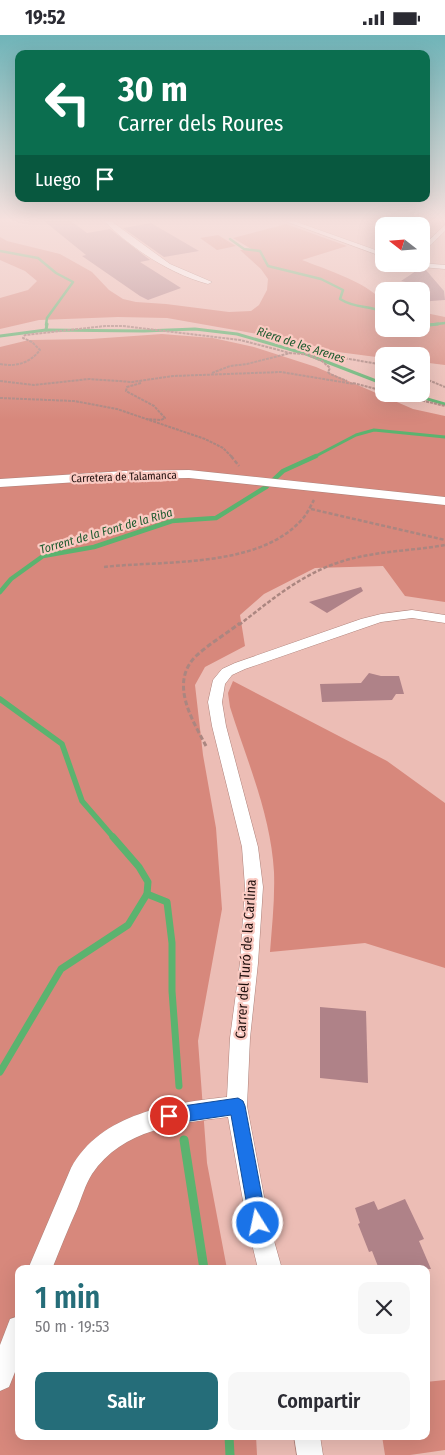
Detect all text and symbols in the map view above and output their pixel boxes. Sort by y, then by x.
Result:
text: 19:52 [25,6,65,29]
text: 30 m [118,68,188,110]
icon: left [35,70,100,135]
text: Carrer dels Roures [118,110,283,137]
icon: arrive [91,165,119,193]
text: Luego [35,168,81,191]
north arrow [375,217,430,273]
map controls [375,217,430,402]
button: search [375,282,430,337]
water label: Riera de les Arenes [255,324,347,366]
button: layers [375,347,430,402]
street label: Carretera de Talamanca [71,469,177,485]
water label: Torrent de la Font de la Riba [38,505,174,557]
street label: Carrer del Turó de la Carlina [232,879,260,1039]
pin [148,1095,190,1137]
icon: arrive [155,1102,183,1130]
position arrow [231,1196,283,1248]
text: 1 min [35,1280,100,1316]
button: close [358,1282,410,1334]
text: 50 m · 19:53 [35,1317,110,1336]
button: Salir [35,1372,218,1430]
button: Compartir [228,1372,410,1430]

